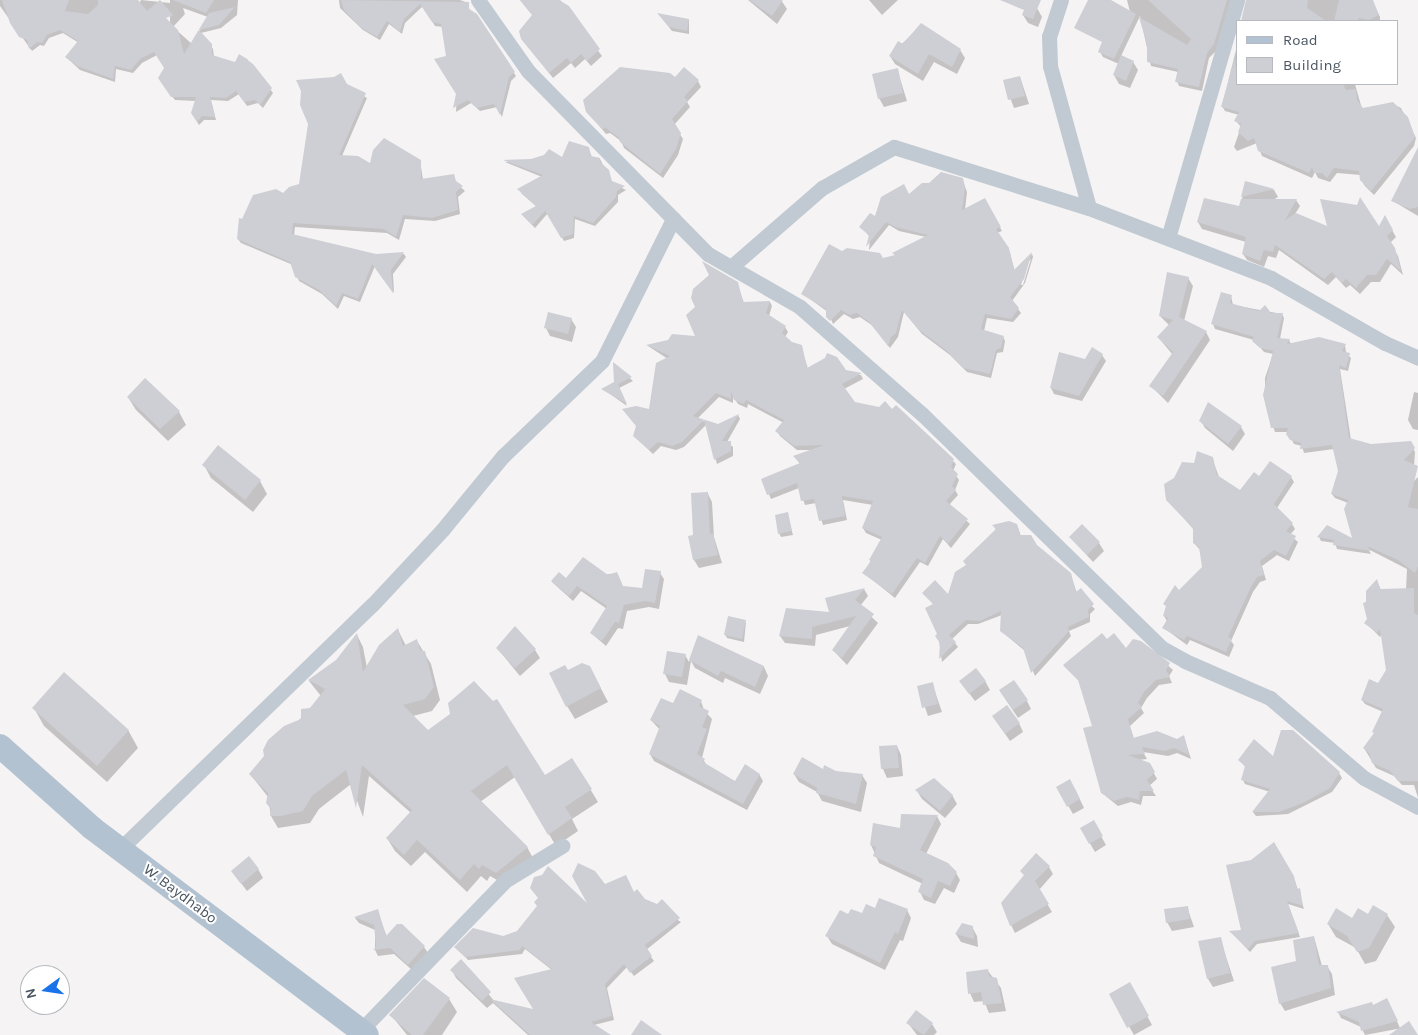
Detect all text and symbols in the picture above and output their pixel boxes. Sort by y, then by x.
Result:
legend [1236,20,1398,85]
text: Road [1283,31,1318,49]
text: Building [1283,56,1341,74]
street label: W. Baydhabo [140,860,220,928]
north arrow [20,965,70,1015]
text: N [21,987,40,1000]

